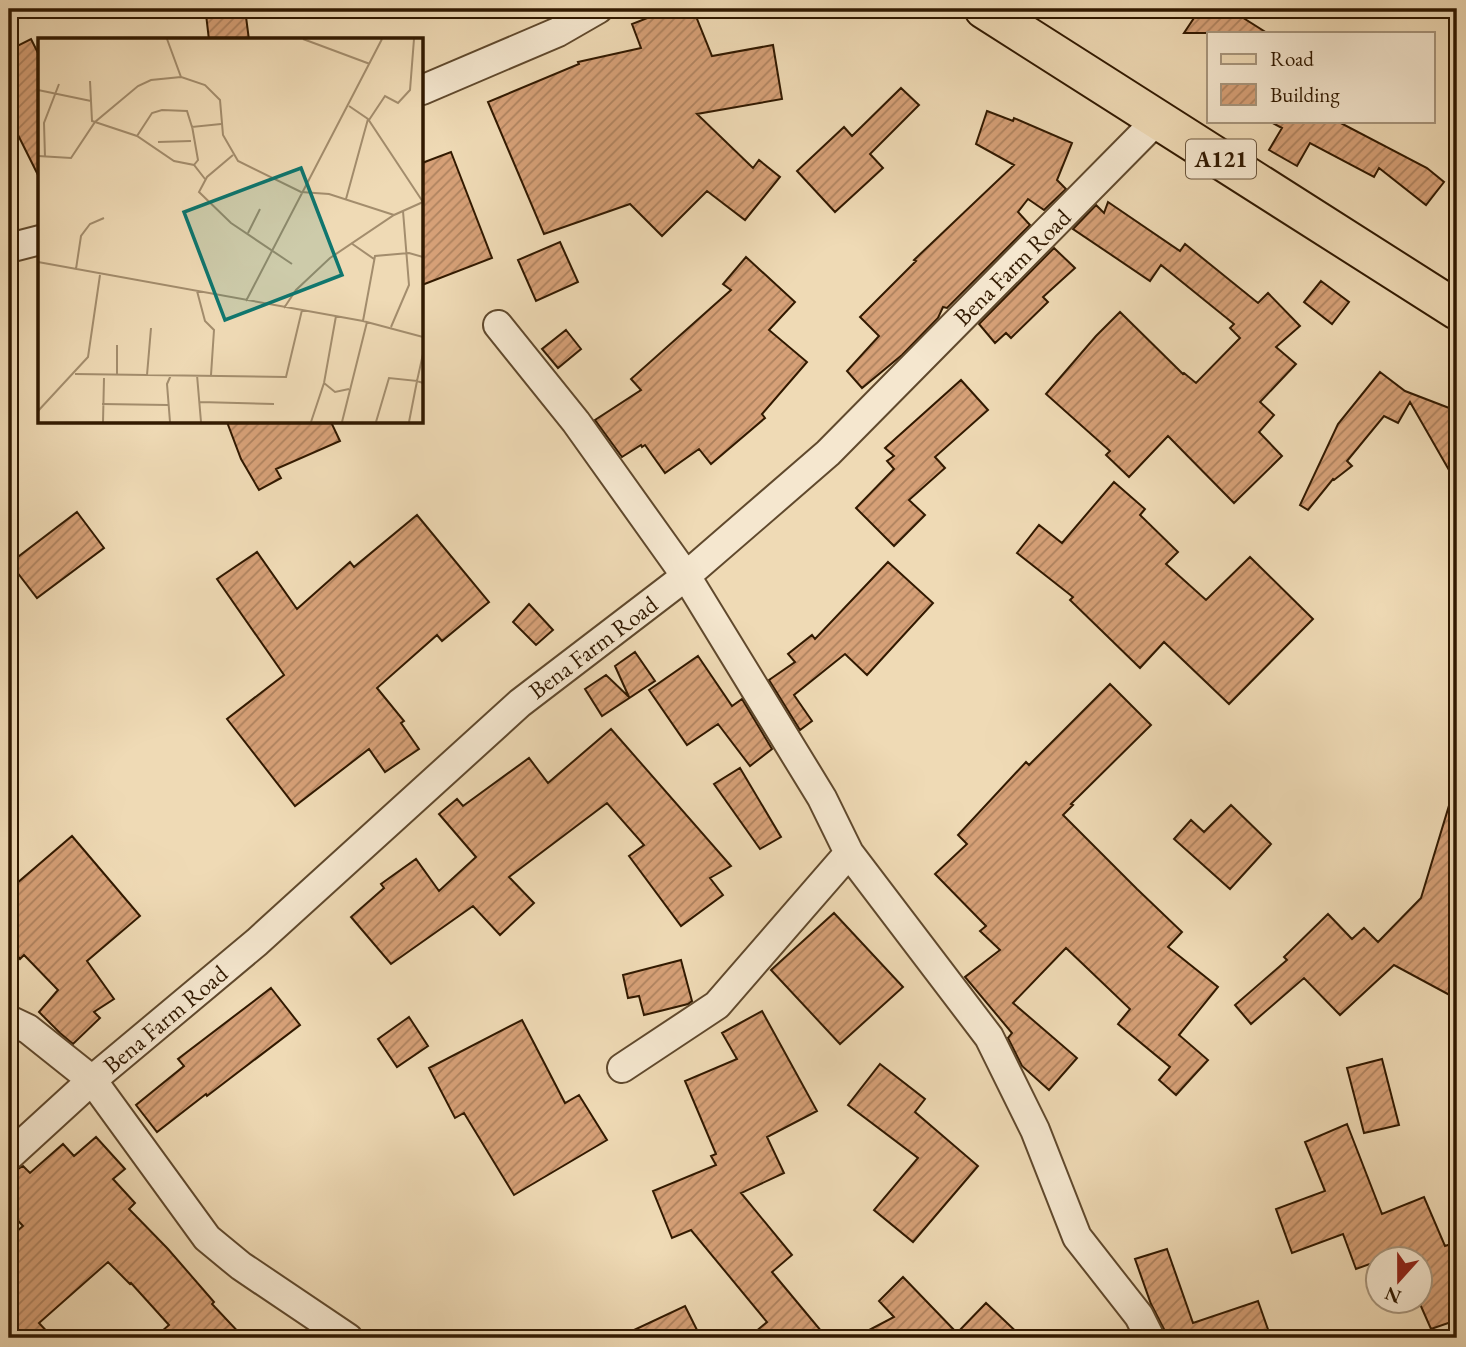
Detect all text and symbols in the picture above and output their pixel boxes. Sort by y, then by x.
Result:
legend [1207,32,1434,122]
inset map [38,38,424,424]
text: Road [1270,45,1314,72]
text: Building [1270,81,1340,108]
road number: A121 [1186,140,1256,178]
street label: Bena Farm Road [947,201,1078,332]
street label: Bena Farm Road [522,588,664,706]
street label: Bena Farm Road [96,957,234,1080]
north arrow [1364,1246,1434,1316]
text: N [1381,1281,1405,1310]

